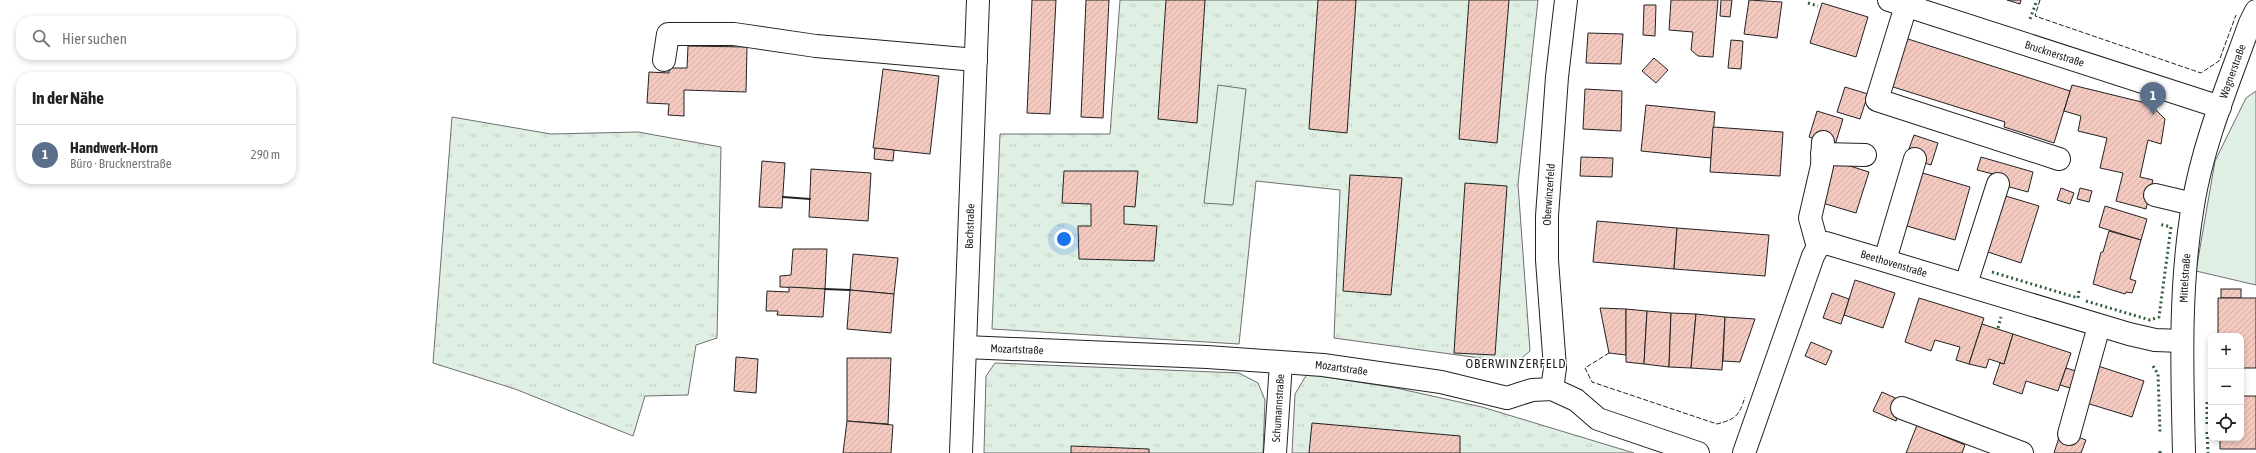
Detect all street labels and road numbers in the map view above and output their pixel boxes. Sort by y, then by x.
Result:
street label: Brucknerstraße [2023,38,2086,69]
street label: Wagnerstraße [2217,43,2248,100]
street label: Oberwinzerfeld [1541,163,1557,226]
street label: Bachstraße [963,203,976,249]
street label: Beethovenstraße [1859,248,1929,279]
street label: Mittelstraße [2177,253,2193,303]
street label: Mozartstraße [990,342,1044,356]
street label: Mozartstraße [1315,358,1369,377]
street label: Schumannstraße [1270,374,1286,443]

